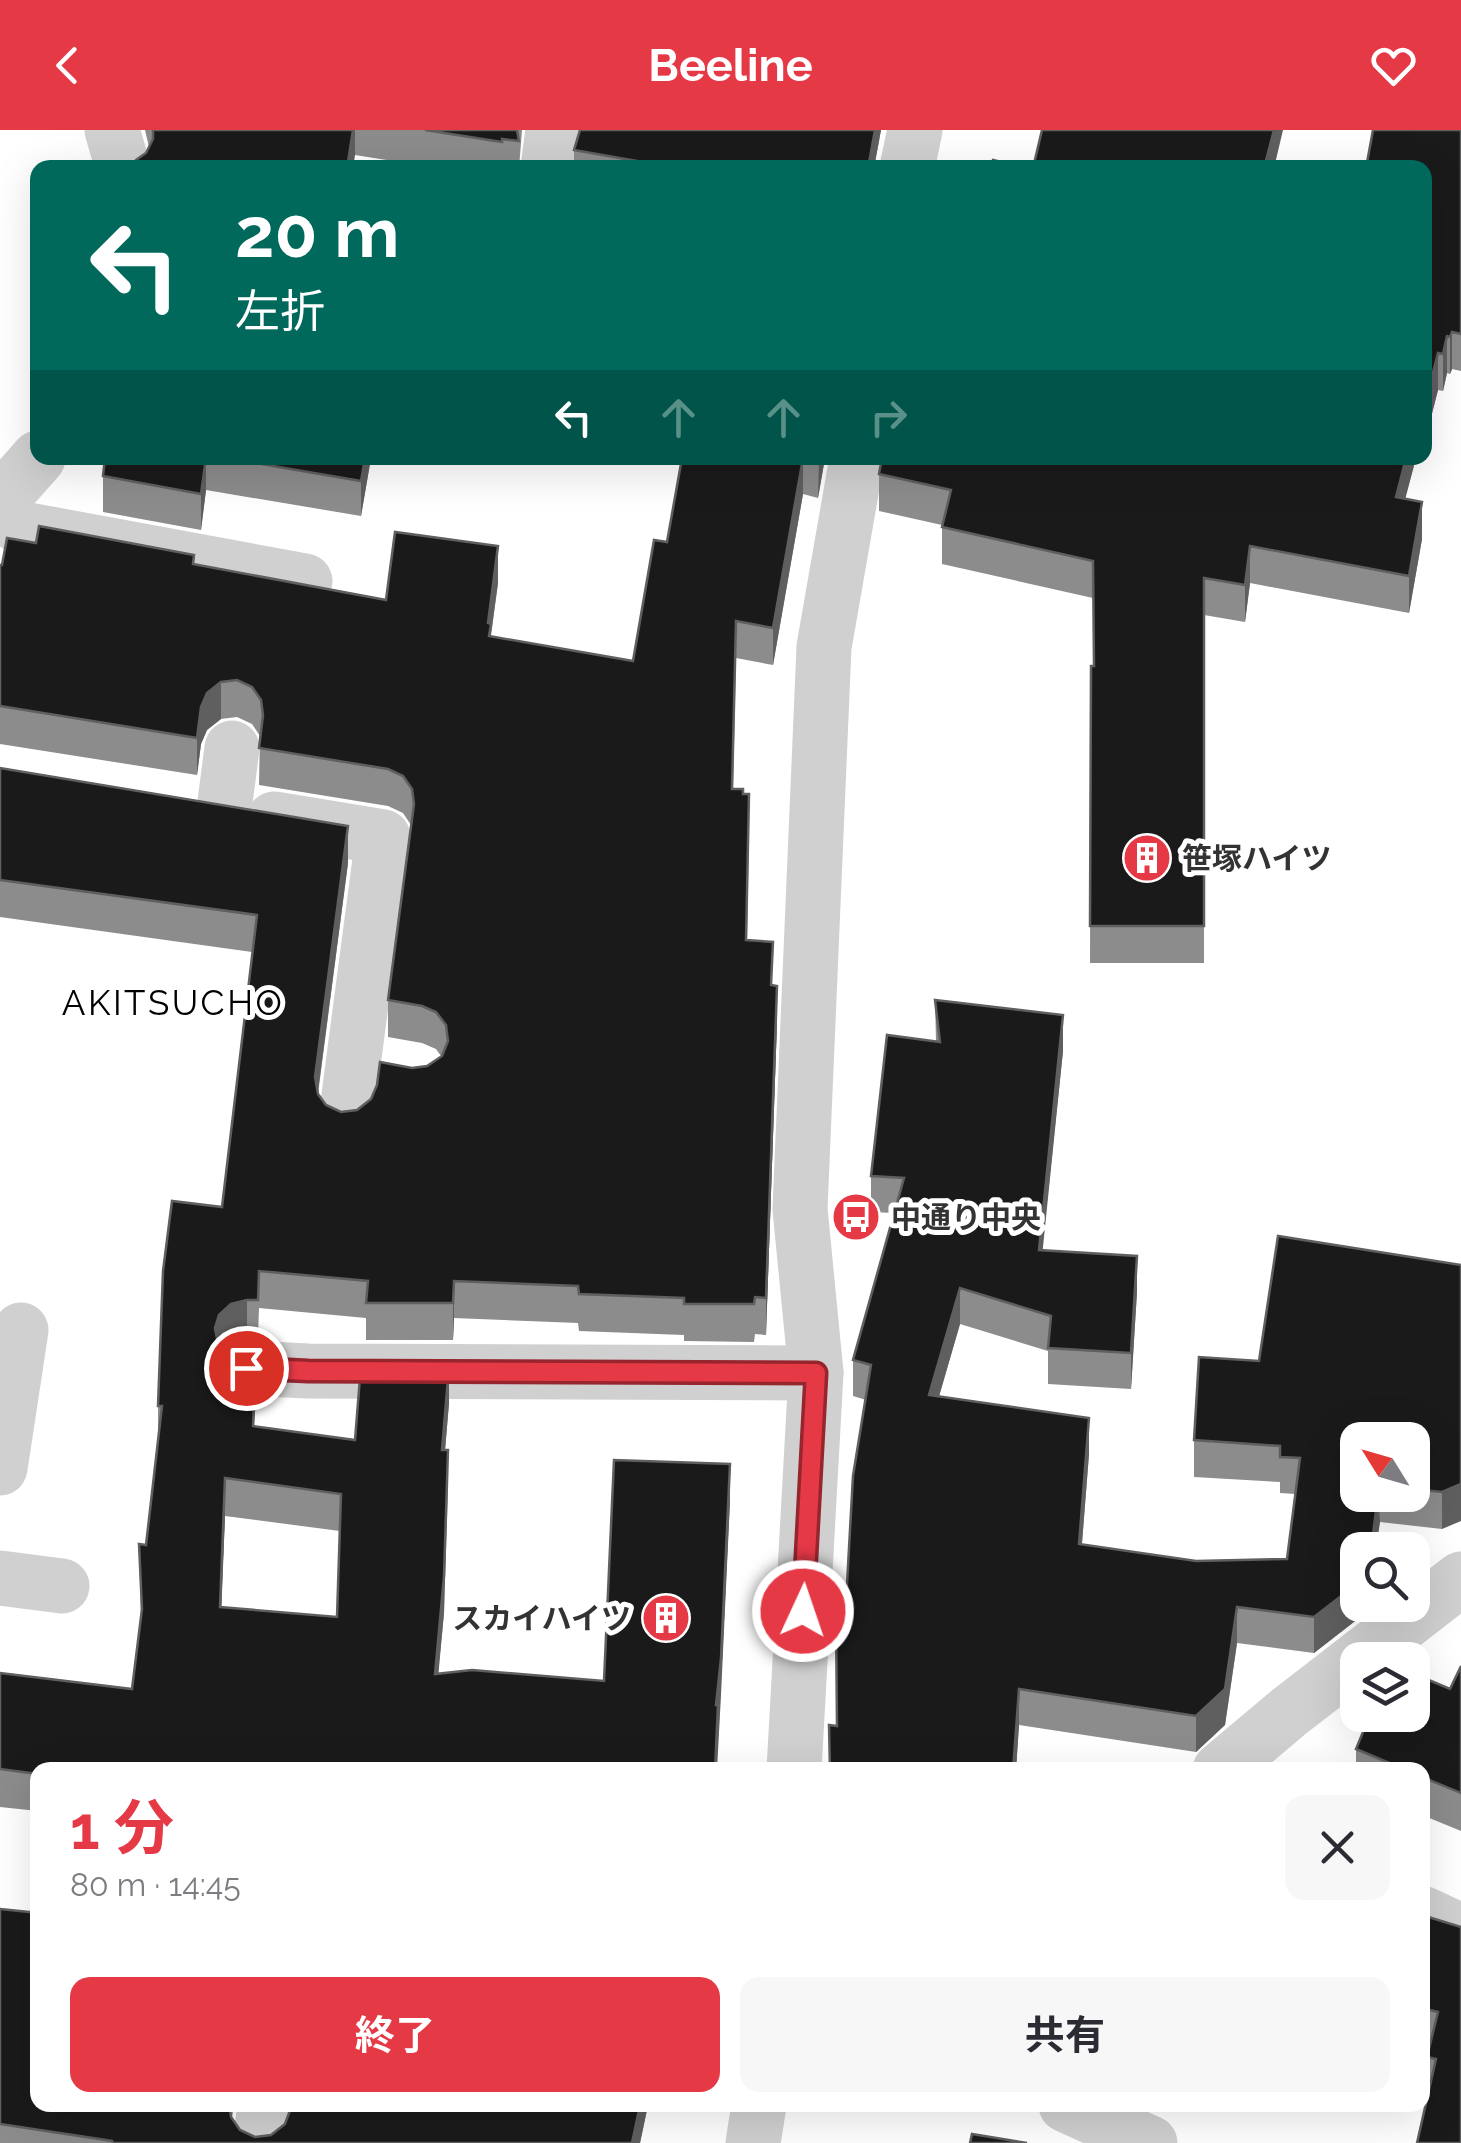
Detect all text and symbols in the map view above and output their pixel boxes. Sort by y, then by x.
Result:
icon: back [40,38,95,93]
icon: heart [1366,38,1421,93]
text: Beeline [648,39,813,92]
text: 20 m [235,191,399,273]
icon: left [70,200,200,330]
text: 左折 [235,285,325,338]
icon: left [546,390,601,445]
icon: ahead [651,390,706,445]
icon: ahead [756,390,811,445]
icon: right [861,390,916,445]
building icon: 笹塚ハイツ [1121,832,1173,884]
place label: 笹塚ハイツ [1182,841,1331,876]
district label: AKITSUCHO [62,982,284,1023]
bus stop icon: 中通り中央 [830,1191,882,1243]
place label: 中通り中央 [891,1200,1041,1235]
pin [204,1326,289,1411]
icon: arrive [219,1341,274,1396]
north arrow [1340,1422,1430,1512]
map controls [1340,1422,1430,1732]
button: search [1340,1532,1430,1622]
position arrow [751,1559,855,1663]
building icon: スカイハイツ [640,1592,692,1644]
place label: スカイハイツ [452,1601,631,1636]
button: layers [1340,1642,1430,1732]
text: 1 分 [70,1793,174,1863]
button: close [1285,1795,1390,1900]
text: 80 m · 14:45 [70,1866,241,1903]
button: 終了 [70,1977,720,2092]
button: 共有 [740,1977,1390,2092]

